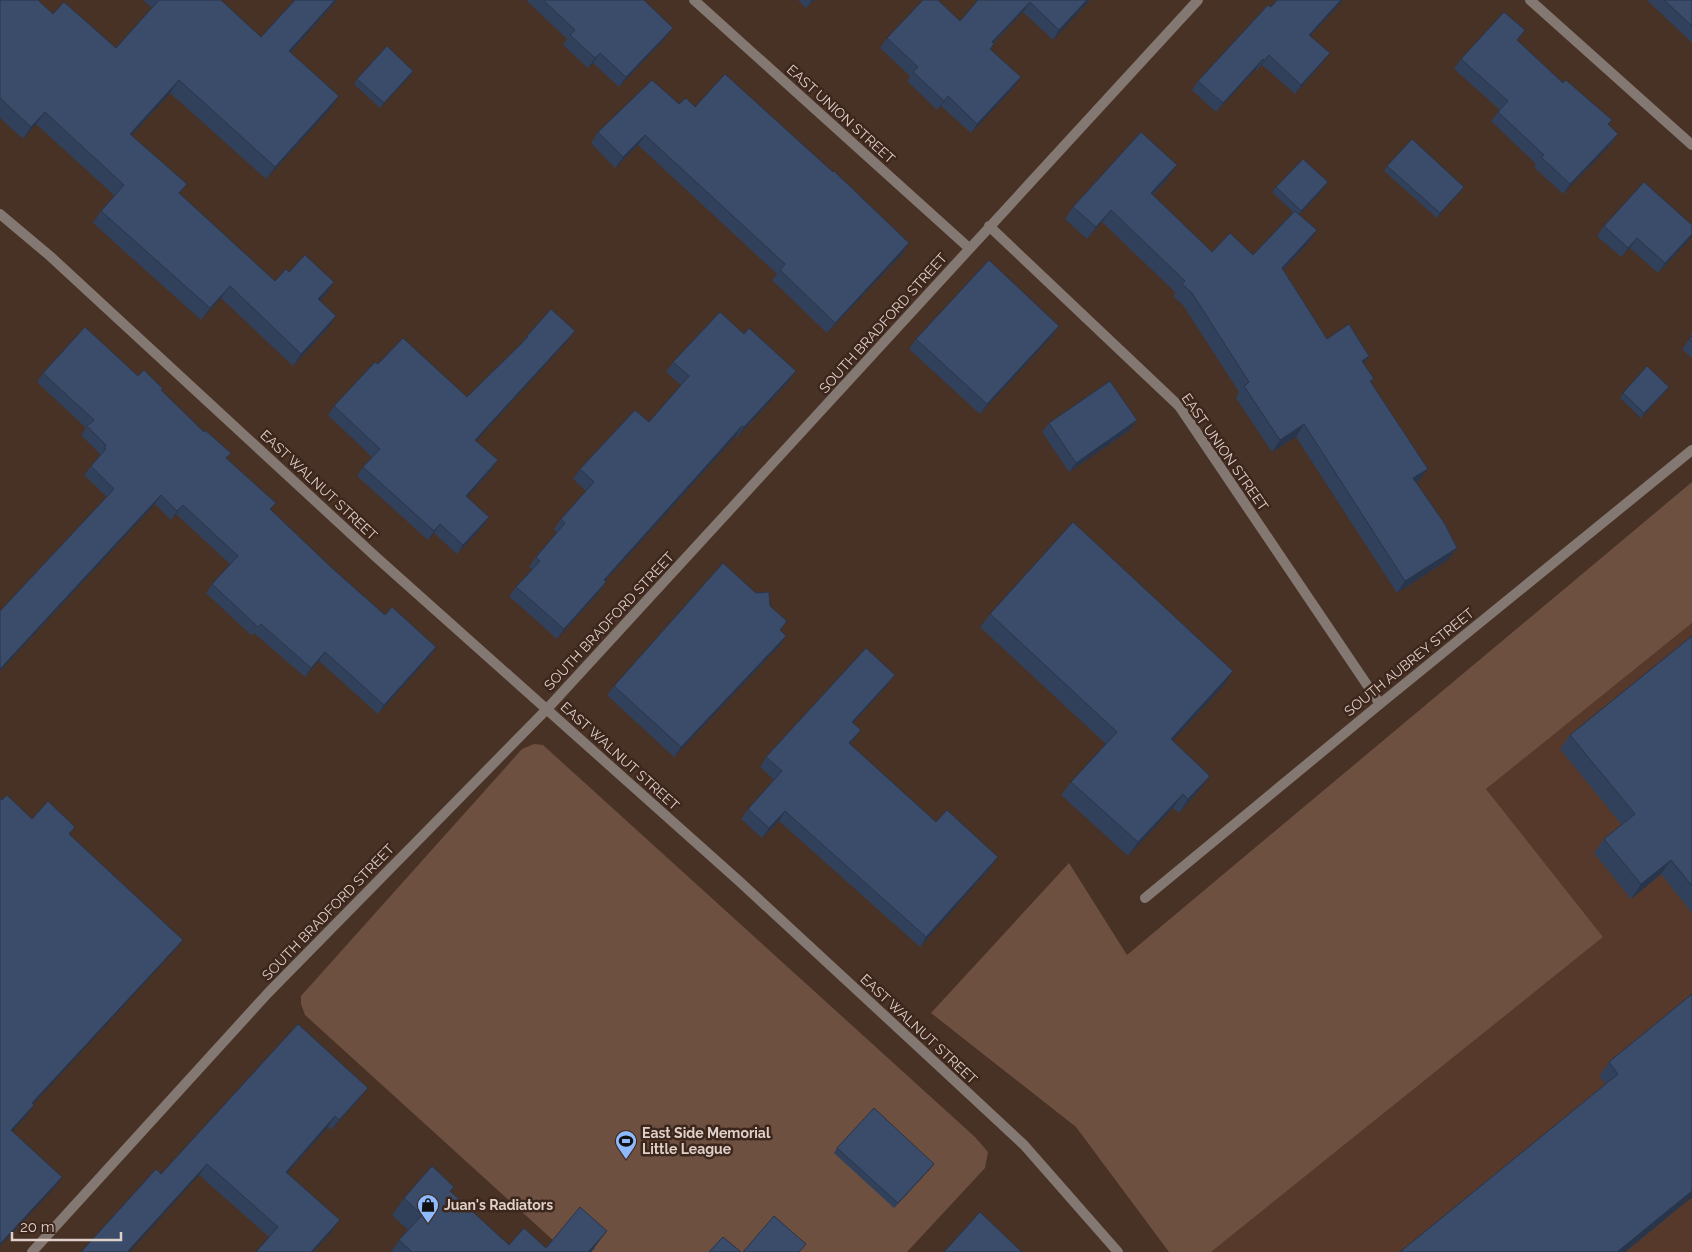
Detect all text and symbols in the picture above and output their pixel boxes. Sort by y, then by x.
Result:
street label: EAST UNION STREET [784,61,899,167]
street label: SOUTH BRADFORD STREET [816,249,950,396]
street label: EAST UNION STREET [1178,390,1272,514]
street label: EAST WALNUT STREET [257,427,381,544]
street label: SOUTH BRADFORD STREET [541,548,678,693]
street label: SOUTH AUBREY STREET [1341,604,1477,719]
street label: EAST WALNUT STREET [557,699,683,814]
street label: SOUTH BRADFORD STREET [259,840,398,983]
street label: EAST WALNUT STREET [857,971,981,1088]
place label: East Side Memorial Little League [642,1125,771,1157]
sports icon: East Side Memorial Little League [614,1129,638,1160]
shop icon: Juan's Radiators [416,1193,440,1224]
place label: Juan's Radiators [444,1197,553,1213]
scale bar [12,1210,121,1242]
text: 20 m [20,1218,55,1236]

